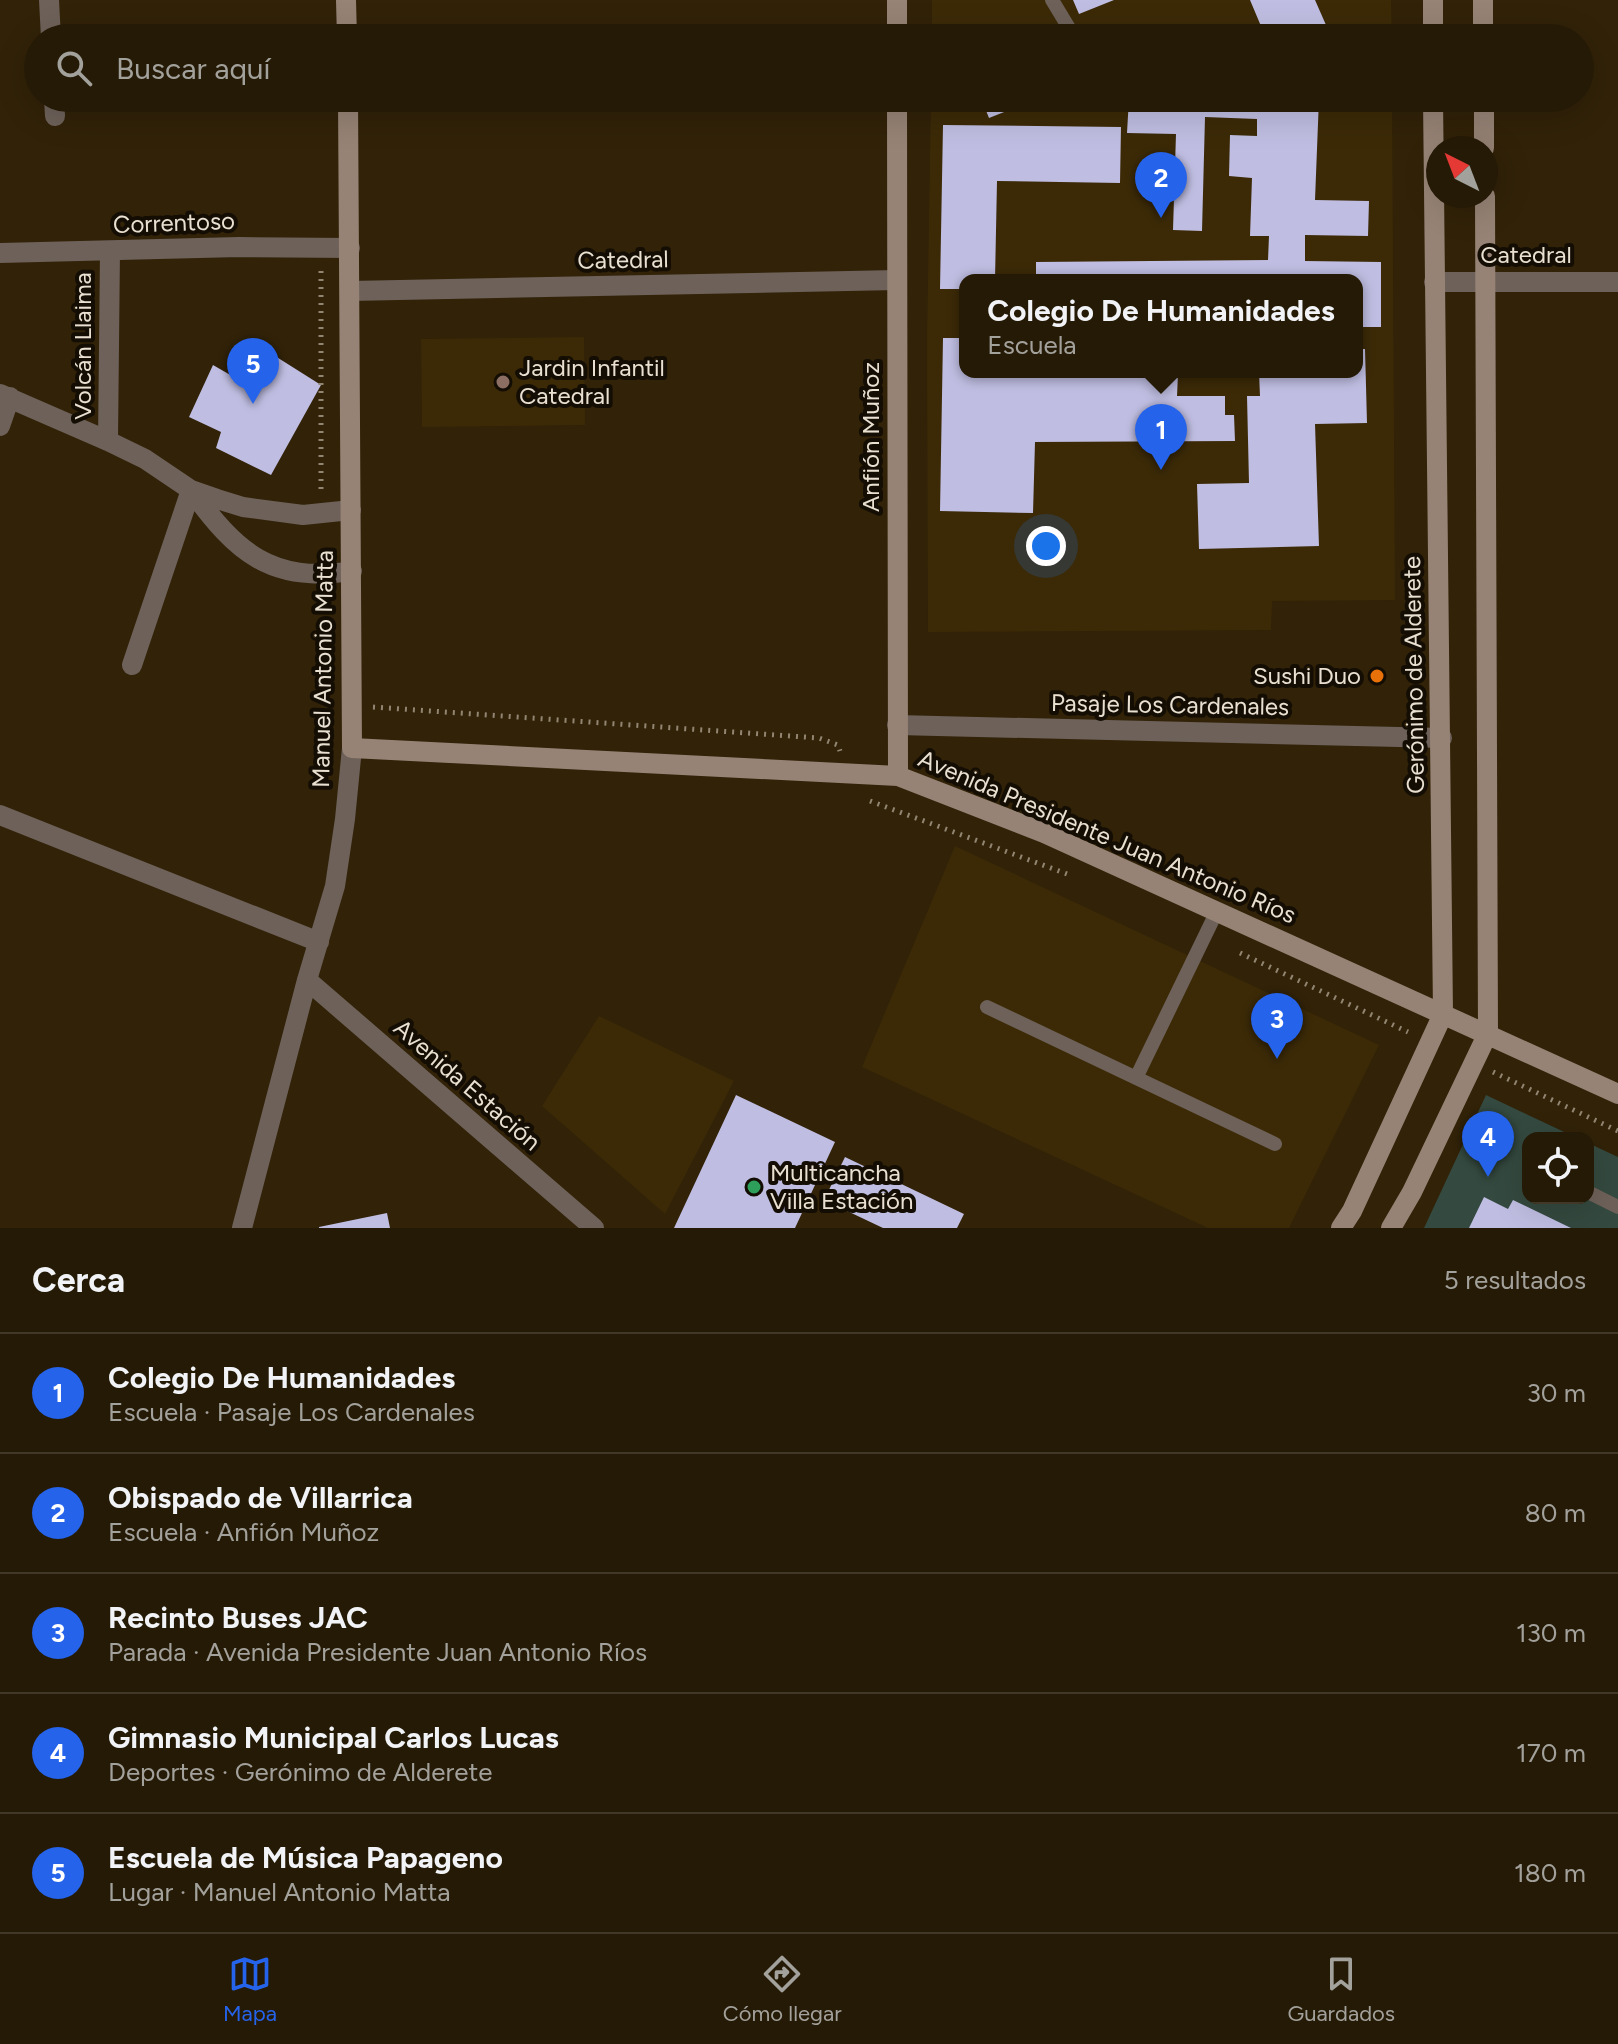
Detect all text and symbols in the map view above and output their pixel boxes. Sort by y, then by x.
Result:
search box [24,24,1594,112]
icon: search [52,46,96,90]
text: Buscar aquí [116,50,270,87]
north arrow [1426,136,1498,208]
pin: 2 [1135,152,1187,218]
street label: Correntoso [113,206,235,239]
street label: Catedral [1480,240,1572,269]
street label: Catedral [577,244,669,275]
street label: Volcán Llaima [68,272,97,420]
popup [959,274,1363,378]
text: Colegio De Humanidades [987,292,1335,329]
text: Escuela [987,329,1077,361]
pin: 5 [227,338,279,404]
place label: Jardin Infantil Catedral [519,353,665,410]
street label: Anfión Muñoz [856,362,885,512]
marker: Jardin Infantil Catedral [494,373,512,391]
pin: 1 [1135,404,1187,470]
your location [1026,526,1066,566]
street label: Manuel Antonio Matta [306,550,339,788]
street label: Gerónimo de Alderete [1397,556,1430,794]
place label: Sushi Duo [1253,661,1361,690]
marker: Sushi Duo [1368,667,1386,685]
street label: Pasaje Los Cardenales [1051,688,1289,721]
street label: Avenida Presidente Juan Antonio Ríos [914,744,1300,929]
pin: 3 [1251,993,1303,1059]
street label: Avenida Estación [388,1013,547,1156]
pin: 4 [1462,1111,1514,1177]
map controls [1522,1132,1594,1204]
button: locate [1522,1132,1594,1204]
place label: Multicancha Villa Estación [770,1158,913,1215]
marker: Multicancha Villa Estación [745,1178,763,1196]
text: Cerca [32,1260,125,1301]
text: 5 resultados [1444,1264,1586,1296]
text: Colegio De Humanidades [108,1359,455,1396]
text: 1 [53,1377,63,1409]
text: 30 m [1527,1377,1586,1409]
text: Escuela · Pasaje Los Cardenales [108,1396,475,1428]
text: Obispado de Villarrica [108,1479,413,1516]
text: 2 [50,1497,66,1529]
text: 80 m [1525,1497,1586,1529]
text: Escuela · Anfión Muñoz [108,1516,379,1548]
text: Recinto Buses JAC [108,1599,368,1636]
text: 3 [51,1617,65,1649]
text: 130 m [1516,1617,1586,1649]
text: Parada · Avenida Presidente Juan Antonio Ríos [108,1636,647,1668]
text: Gimnasio Municipal Carlos Lucas [108,1719,559,1756]
text: 4 [50,1737,66,1769]
text: 170 m [1516,1737,1586,1769]
text: Deportes · Gerónimo de Alderete [108,1756,492,1788]
text: Escuela de Música Papageno [108,1839,503,1876]
text: 5 [50,1857,66,1889]
text: 180 m [1514,1857,1586,1889]
text: Lugar · Manuel Antonio Matta [108,1876,451,1908]
tab: Mapa [223,1952,277,2027]
tab: Cómo llegar [723,1952,842,2027]
tab: Guardados [1287,1952,1395,2027]

